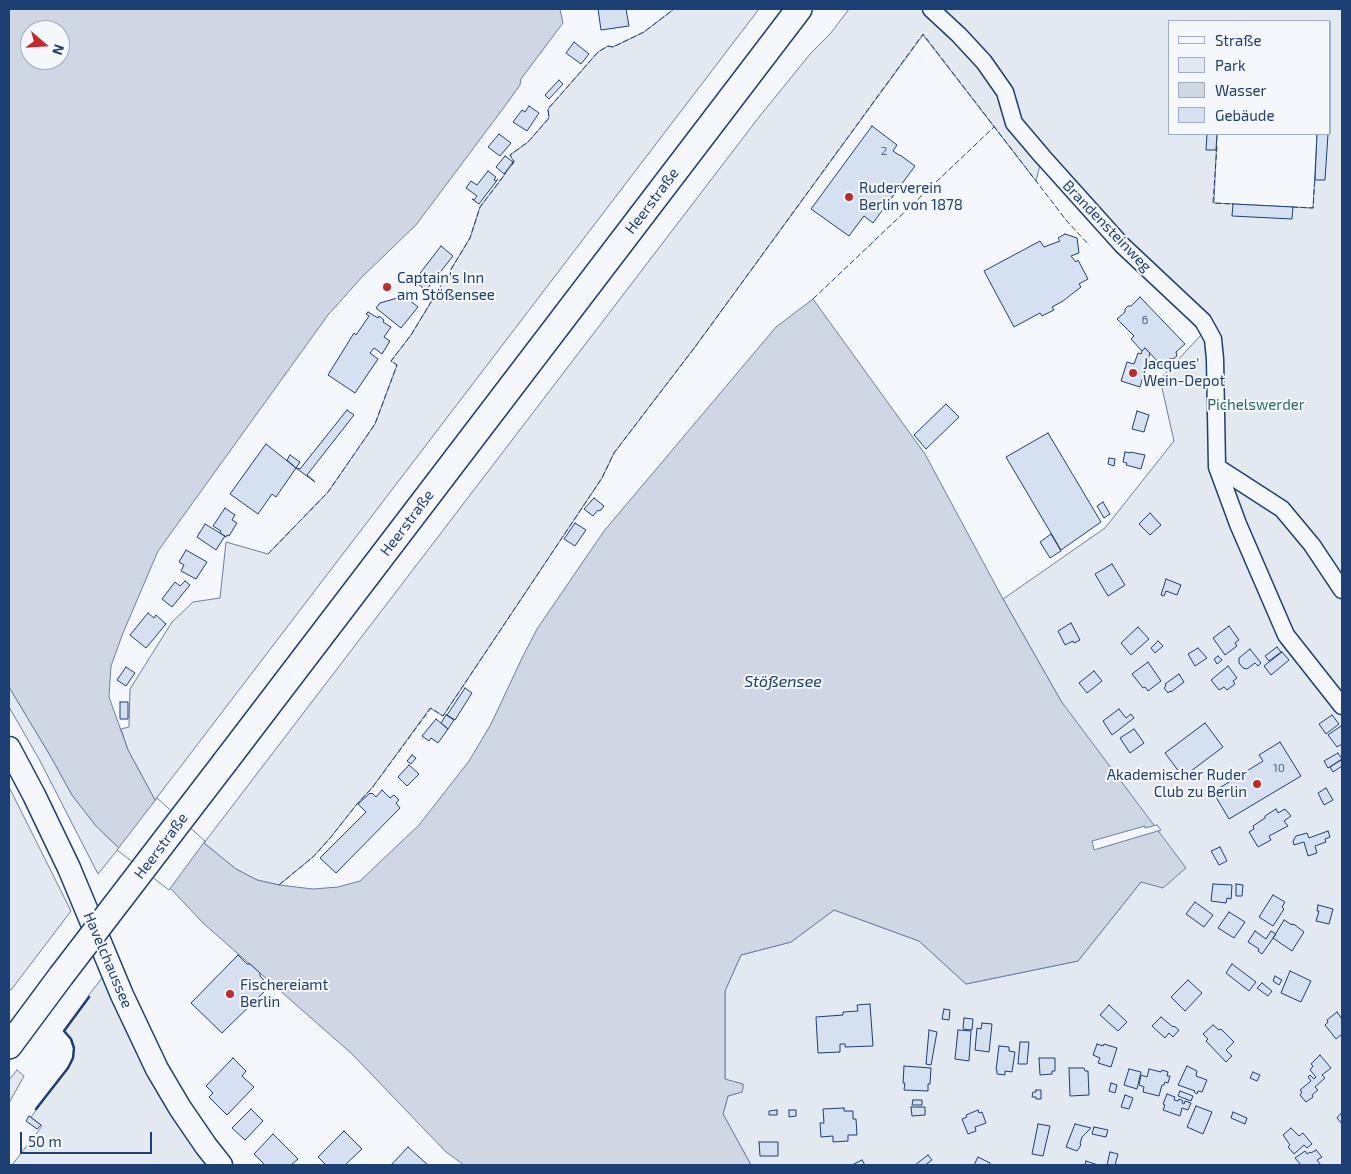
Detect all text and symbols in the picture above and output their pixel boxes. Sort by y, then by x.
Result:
north arrow [20,20,70,70]
legend [1168,20,1331,135]
text: Straße [1215,31,1261,49]
text: N [49,42,68,57]
text: Park [1215,56,1246,74]
text: Wasser [1215,81,1267,99]
text: Gebäude [1215,106,1274,124]
house number: 2 [881,144,887,158]
street label: Heerstraße [621,164,683,238]
street label: Brandensteinweg [1059,177,1155,275]
place label: Ruderverein Berlin von 1878 [859,179,963,214]
marker: Ruderverein Berlin von 1878 [843,191,855,203]
place label: Captain's Inn am Stößensee [397,269,495,304]
marker: Captain's Inn am Stößensee [381,281,393,293]
house number: 6 [1142,313,1148,327]
place label: Jacques' Wein-Depot [1143,355,1225,390]
marker: Jacques' Wein-Depot [1127,367,1139,379]
park label: Pichelswerder [1207,396,1305,414]
street label: Heerstraße [376,486,438,560]
water label: Stößensee [744,672,822,692]
house number: 10 [1273,761,1285,775]
place label: Akademischer Ruder Club zu Berlin [1107,766,1247,801]
marker: Akademischer Ruder Club zu Berlin [1251,778,1263,790]
street label: Heerstraße [130,809,192,883]
street label: Havelchaussee [80,909,136,1011]
place label: Fischereiamt Berlin [240,976,328,1011]
marker: Fischereiamt Berlin [224,988,236,1000]
scale bar [22,1122,155,1154]
text: 50 m [28,1132,62,1150]

